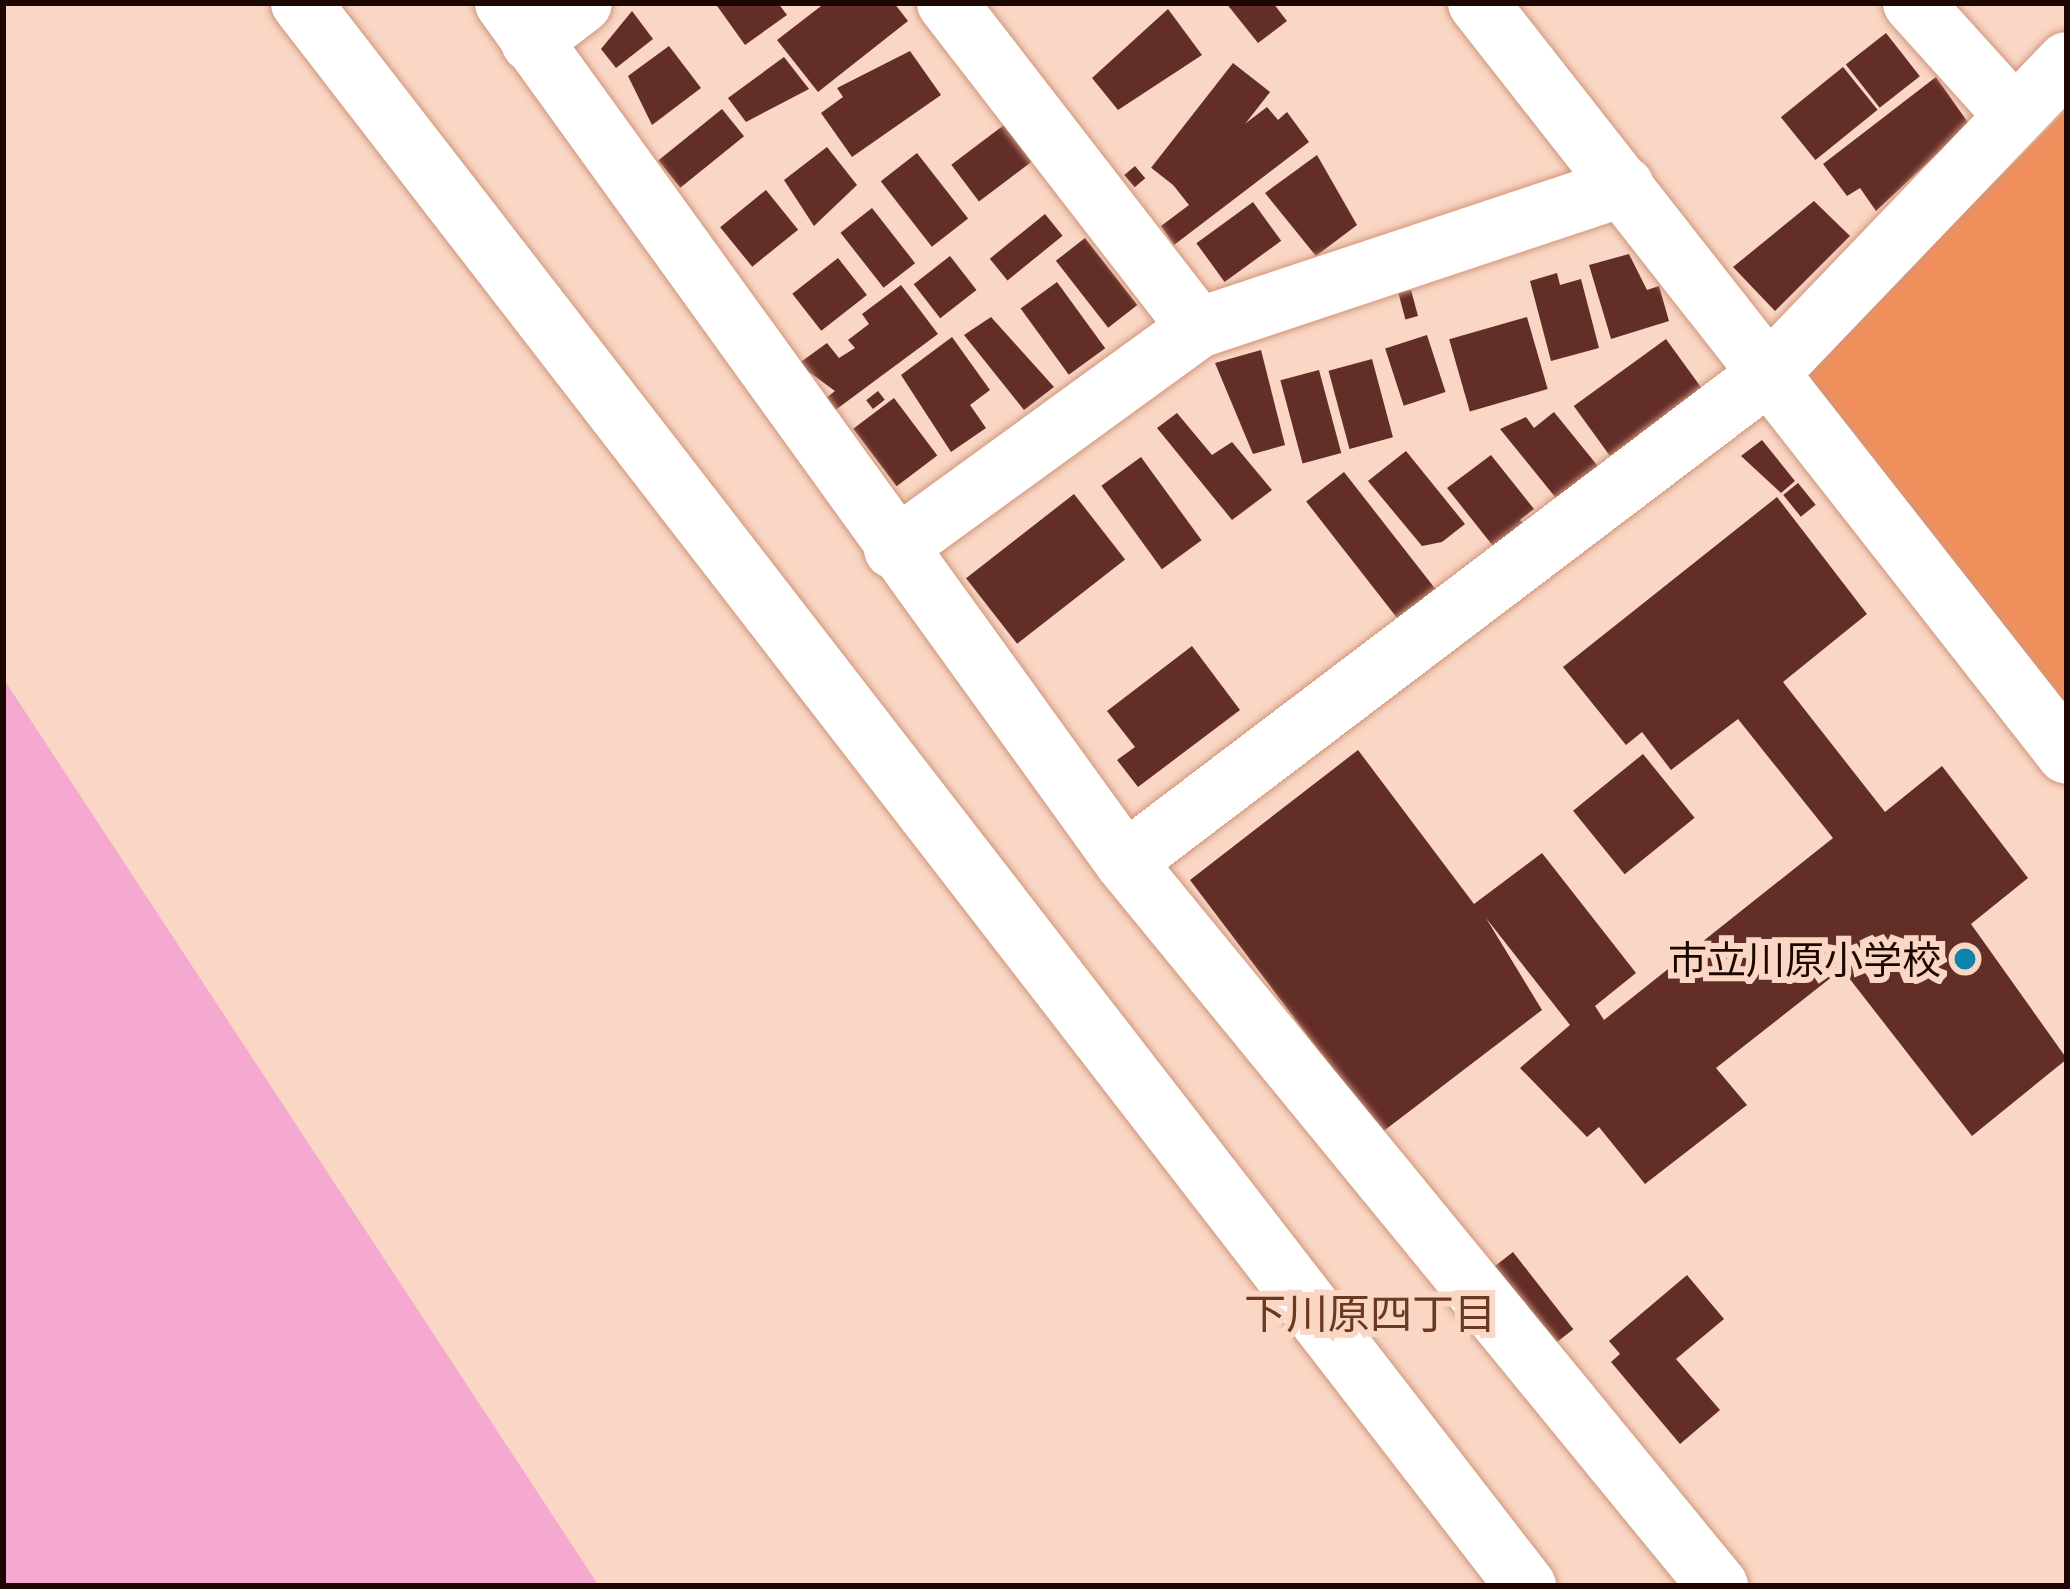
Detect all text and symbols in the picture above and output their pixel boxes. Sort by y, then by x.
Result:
place label: 市立川原小学校 [1668,936,1941,982]
marker: 市立川原小学校 [1952,946,1978,972]
district label: 下川原四丁目 [1244,1287,1496,1337]

